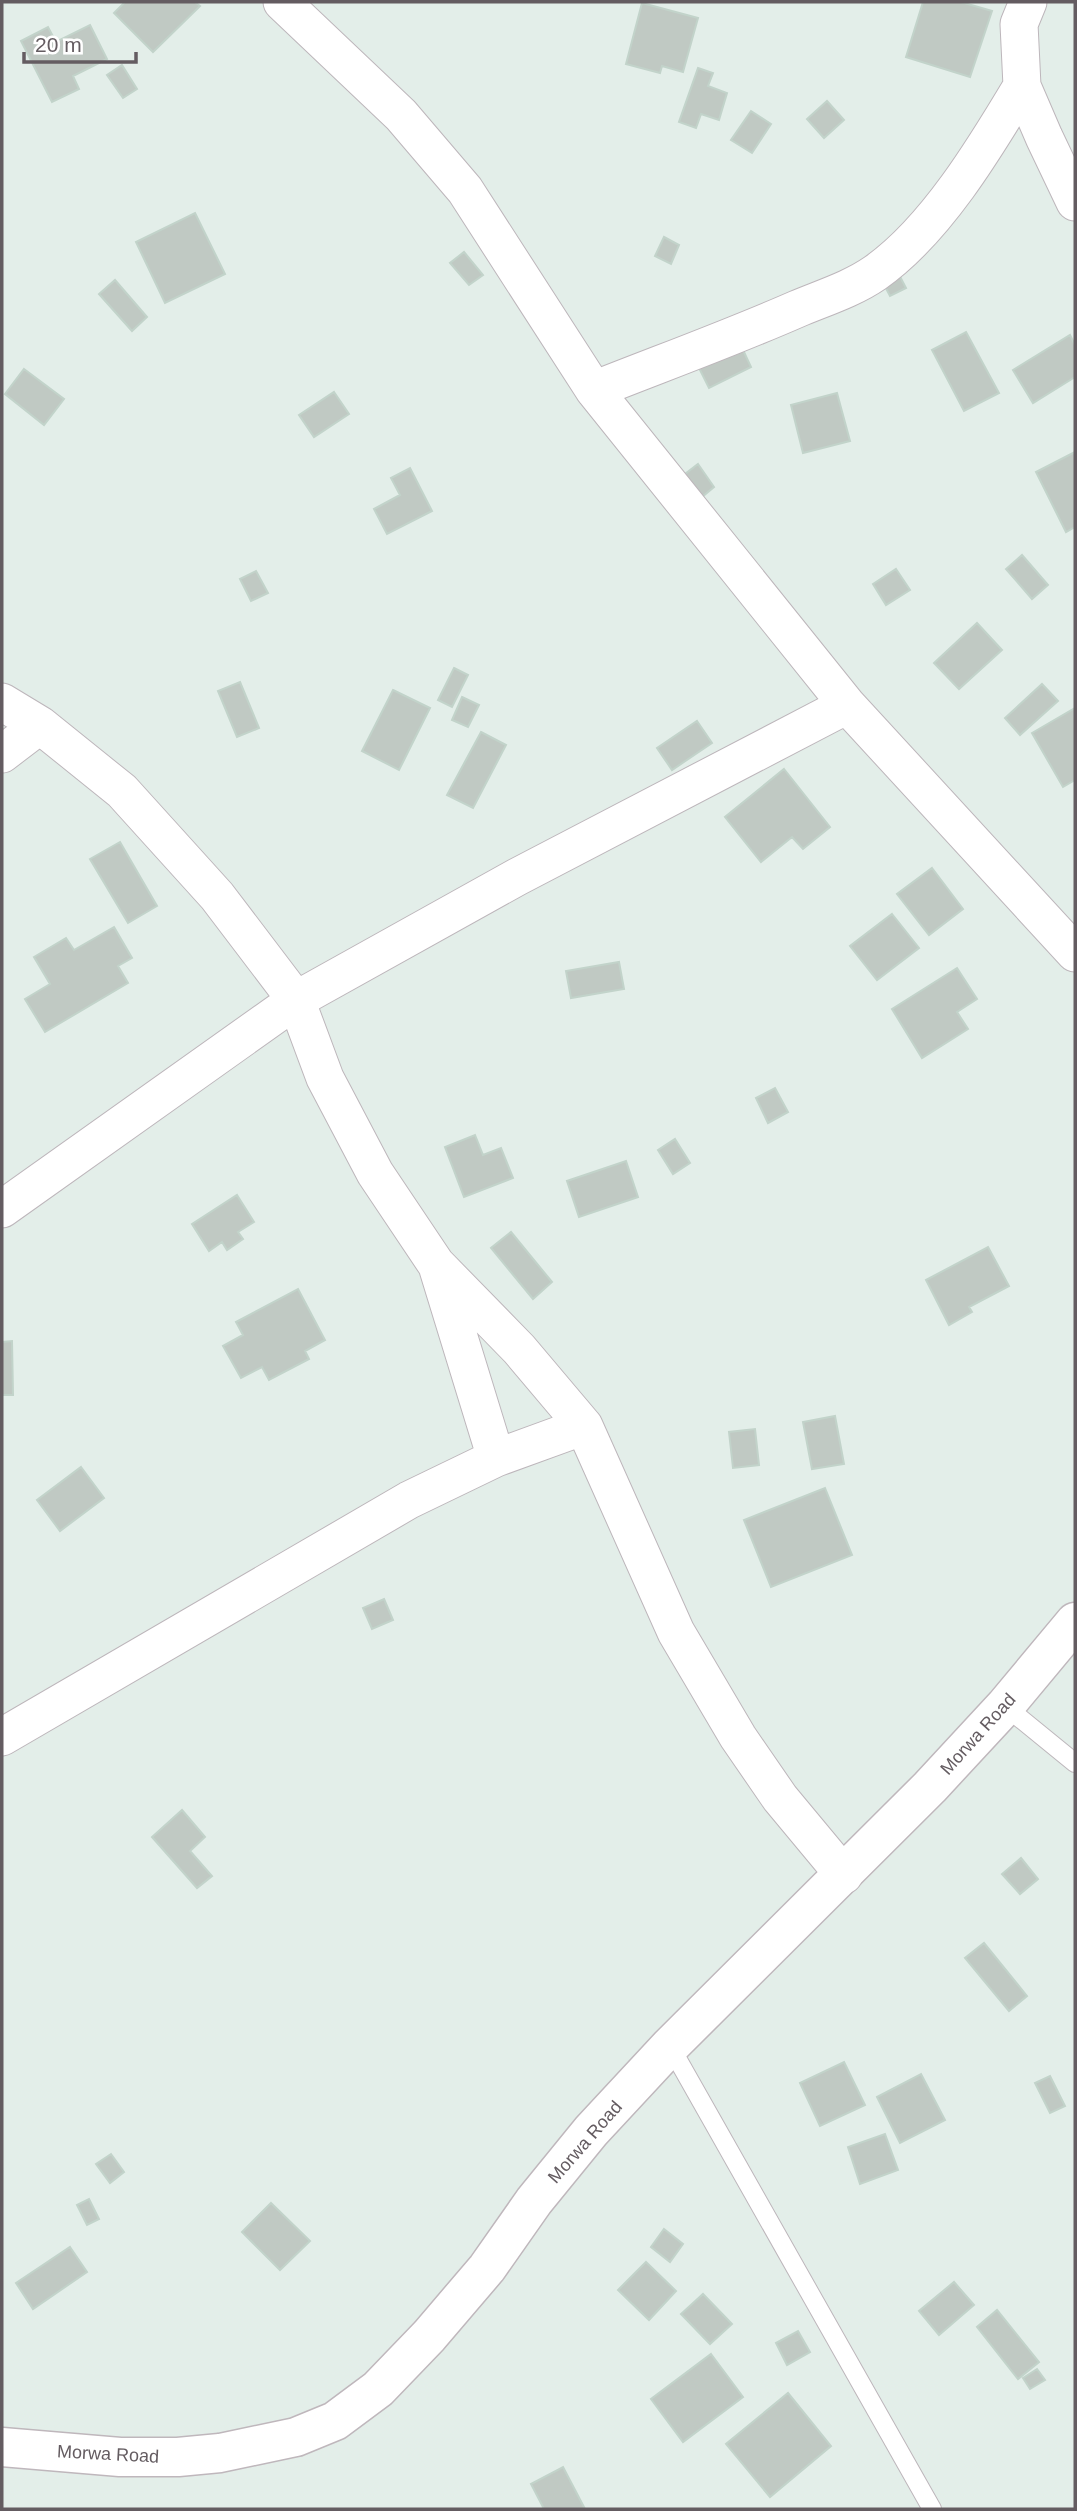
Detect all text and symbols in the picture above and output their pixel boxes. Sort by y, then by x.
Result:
scale bar [24,21,136,65]
text: 20 m [35,33,82,56]
street label: Morwa Road [936,1689,1020,1779]
street label: Morwa Road [544,2097,626,2187]
street label: Morwa Road [57,2441,159,2467]

